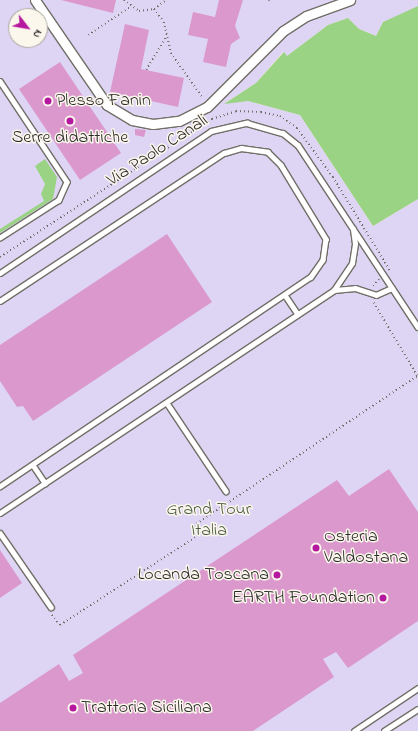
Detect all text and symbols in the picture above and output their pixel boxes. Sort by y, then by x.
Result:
north arrow [8,8,48,48]
text: N [29,26,46,41]
place label: Plesso Fanin [56,90,151,112]
marker: Plesso Fanin [43,96,53,106]
street label: Via Paolo Canali [103,110,213,192]
marker: Serre didattiche [65,116,75,126]
place label: Serre didattiche [12,127,128,149]
park label: Grand Tour Italia [167,500,251,542]
place label: Osteria Valdostana [324,527,408,570]
marker: Osteria Valdostana [311,543,321,553]
place label: Locanda Toscana [138,564,269,586]
marker: Locanda Toscana [272,570,282,580]
place label: EARTH Foundation [232,587,375,609]
marker: EARTH Foundation [378,593,388,603]
place label: Trattoria Siciliana [81,697,212,719]
marker: Trattoria Siciliana [68,703,78,713]

